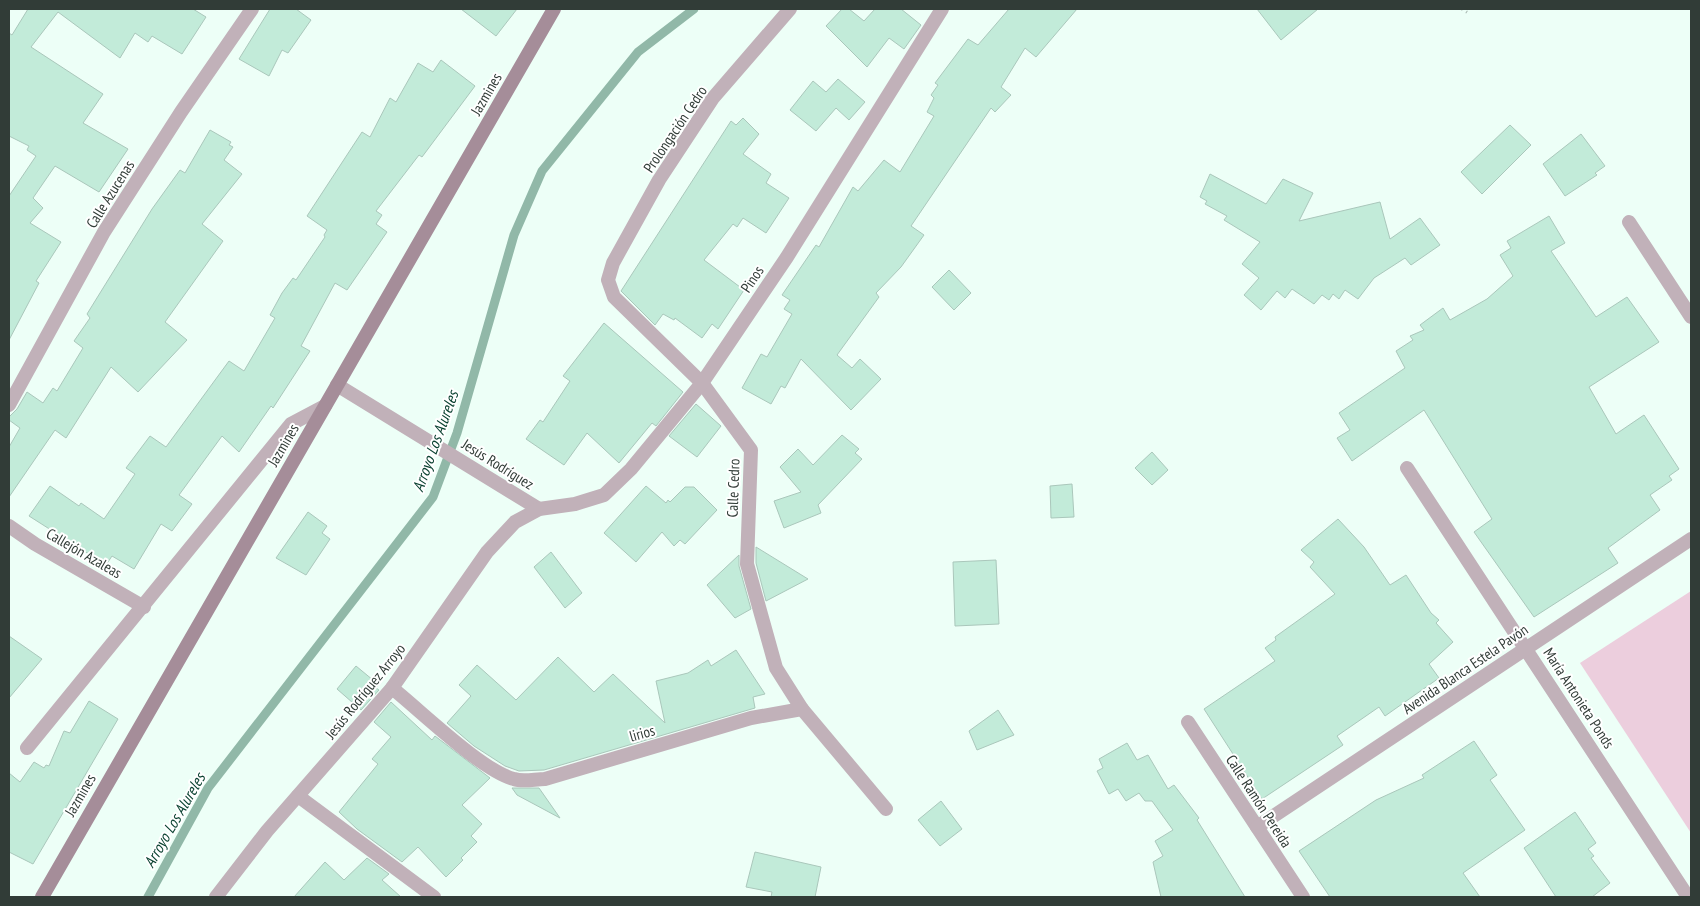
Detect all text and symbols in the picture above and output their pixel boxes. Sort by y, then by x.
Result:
street label: Jazmines [466,69,506,119]
street label: Prolongación Cedro [639,82,711,176]
street label: Calle Azucenas [82,157,138,231]
street label: Pinos [736,262,768,296]
water label: Arroyo Los Alureles [408,386,463,494]
street label: Jazmines [263,420,303,470]
street label: Jesús Rodríguez [458,434,537,494]
street label: Calle Cedro [722,458,744,518]
street label: Callejón Azaleas [43,524,125,582]
street label: Avenida Blanca Estela Pavón [1399,620,1531,718]
street label: Jesús Rodríguez Arroyo [320,639,409,743]
street label: María Antonieta Ponds [1539,644,1619,752]
street label: lirios [627,720,657,746]
street label: Calle Ramón Pereida [1222,751,1296,851]
water label: Arroyo Los Alureles [139,768,210,871]
street label: Jazmines [60,770,100,820]

